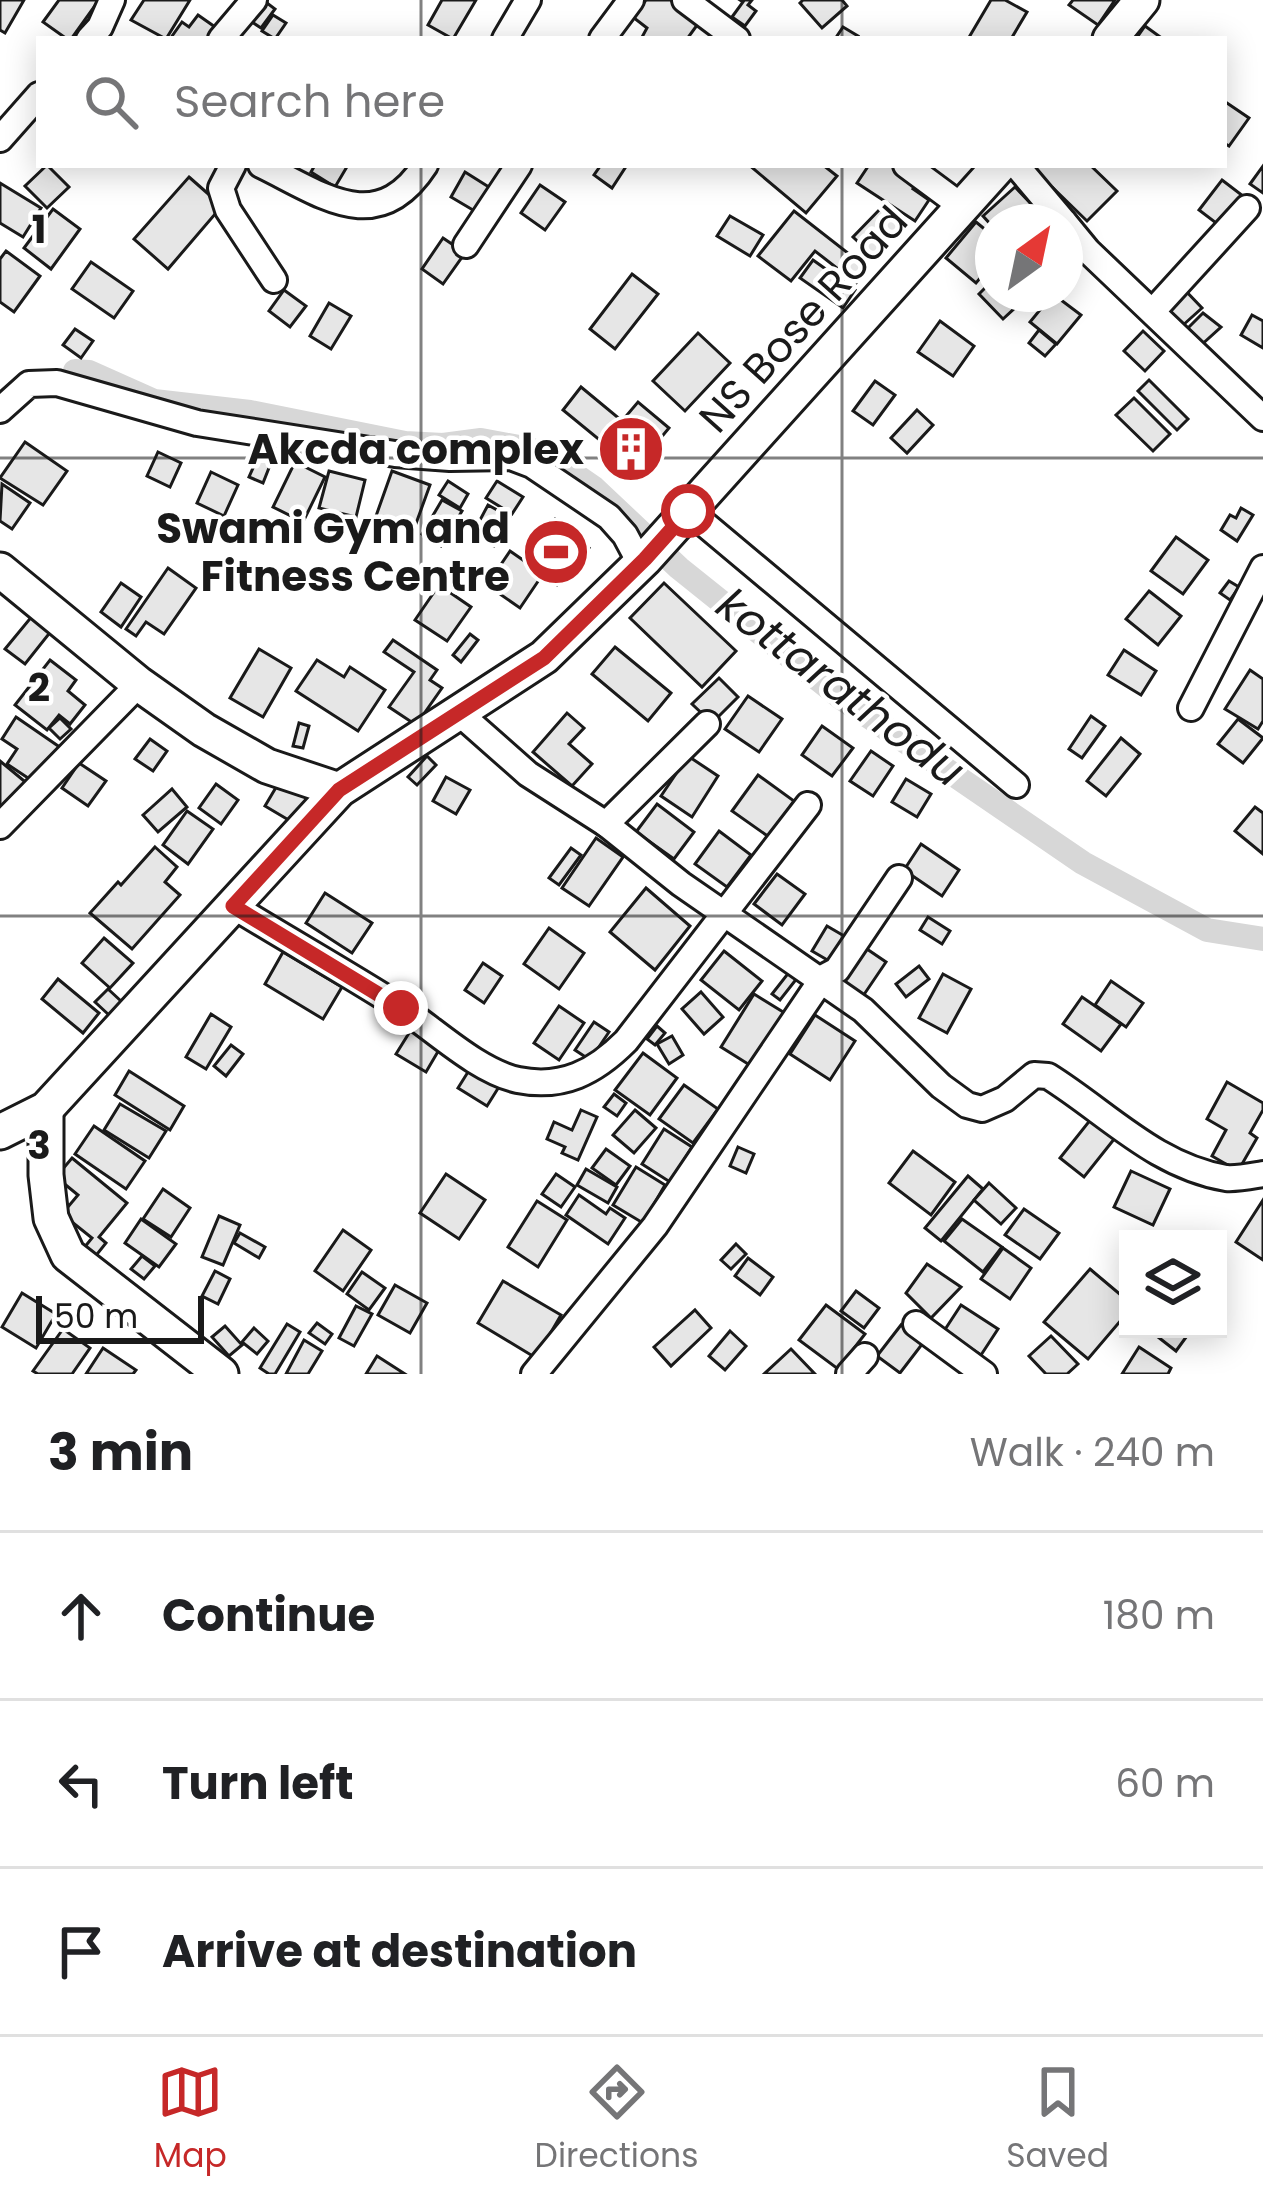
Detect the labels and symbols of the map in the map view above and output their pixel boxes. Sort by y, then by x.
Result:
street label: NS Bose Road [686,193,921,445]
text: 1 [32,202,46,257]
north arrow [975,204,1083,312]
building icon: Akcda complex [596,414,666,484]
place label: Akcda complex [248,420,584,479]
route start [661,484,715,538]
place label: Swami Gym and Fitness Centre [156,499,510,606]
sports icon: Swami Gym and Fitness Centre [521,517,591,587]
water label: kottarathodu [704,573,978,801]
text: 2 [28,660,50,715]
route end [374,981,428,1035]
text: 3 [27,1118,51,1173]
scale bar [36,1290,204,1343]

